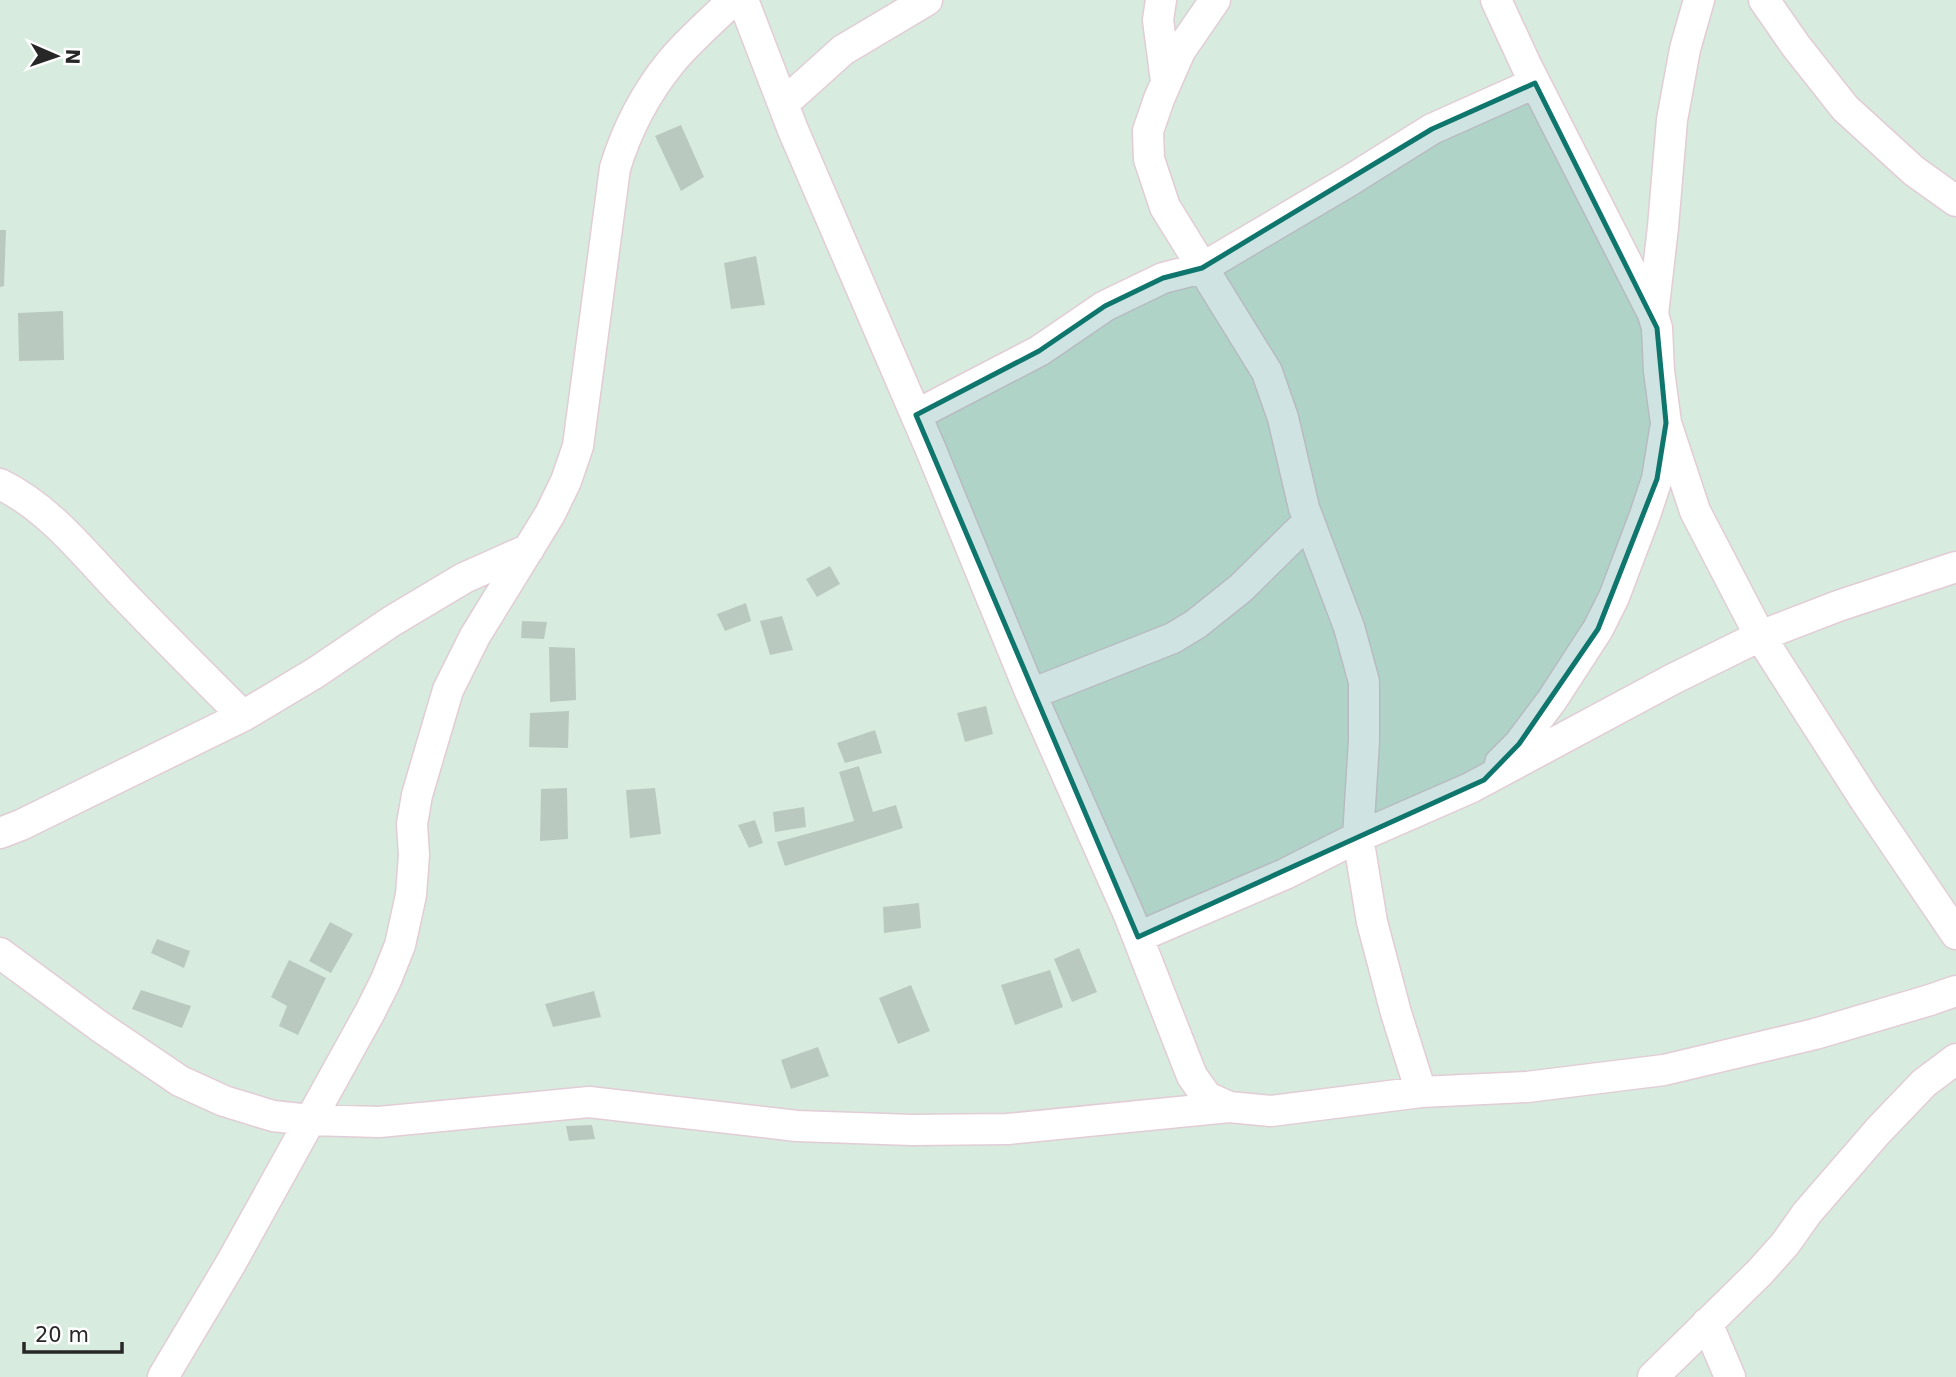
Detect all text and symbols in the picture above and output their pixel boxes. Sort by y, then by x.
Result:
north arrow [21,21,91,91]
text: N [62,48,84,65]
scale bar [24,1310,122,1354]
text: 20 m [35,1323,89,1347]

